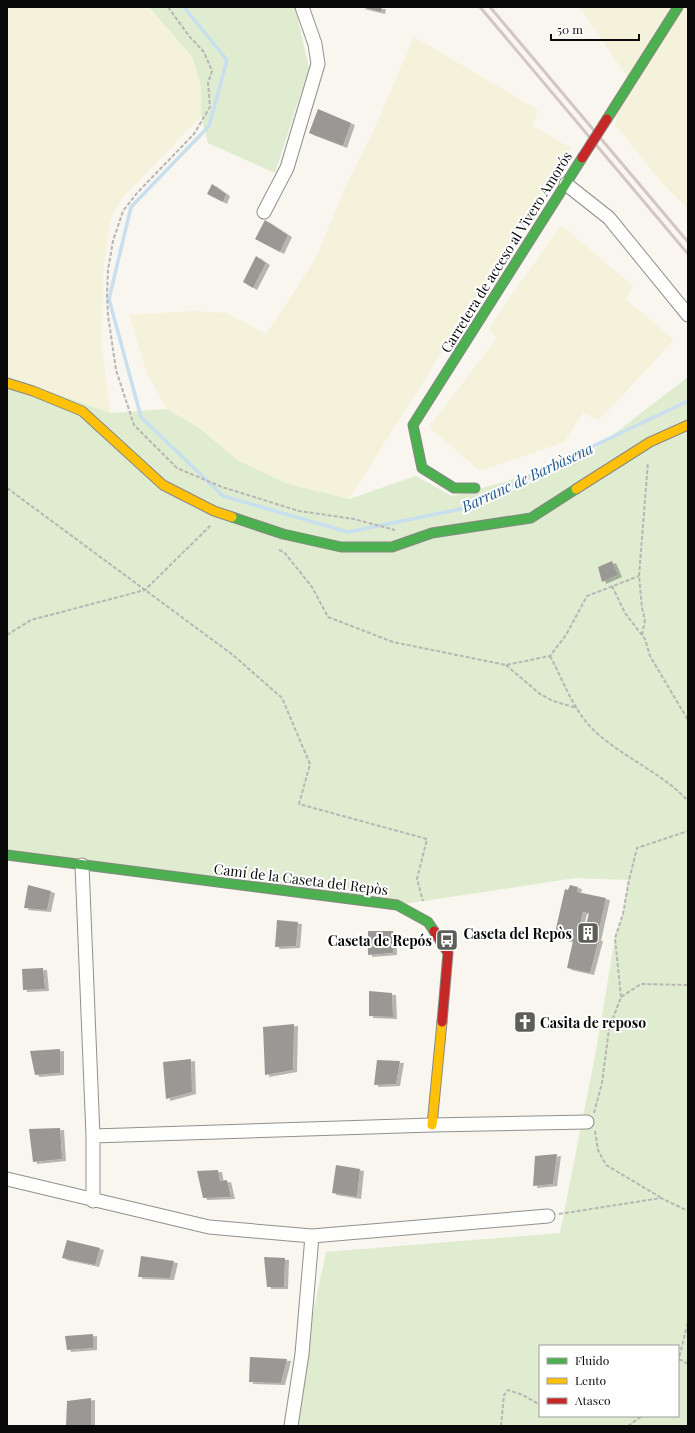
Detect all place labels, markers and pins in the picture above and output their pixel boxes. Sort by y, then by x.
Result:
building icon: Caseta del Repòs [575,920,601,946]
place label: Caseta del Repòs [463,924,572,943]
bus stop icon: Caseta de Repós [434,927,460,953]
place label: Caseta de Repós [328,931,432,950]
church icon: Casita de reposo [512,1009,538,1035]
place label: Casita de reposo [540,1013,646,1032]

